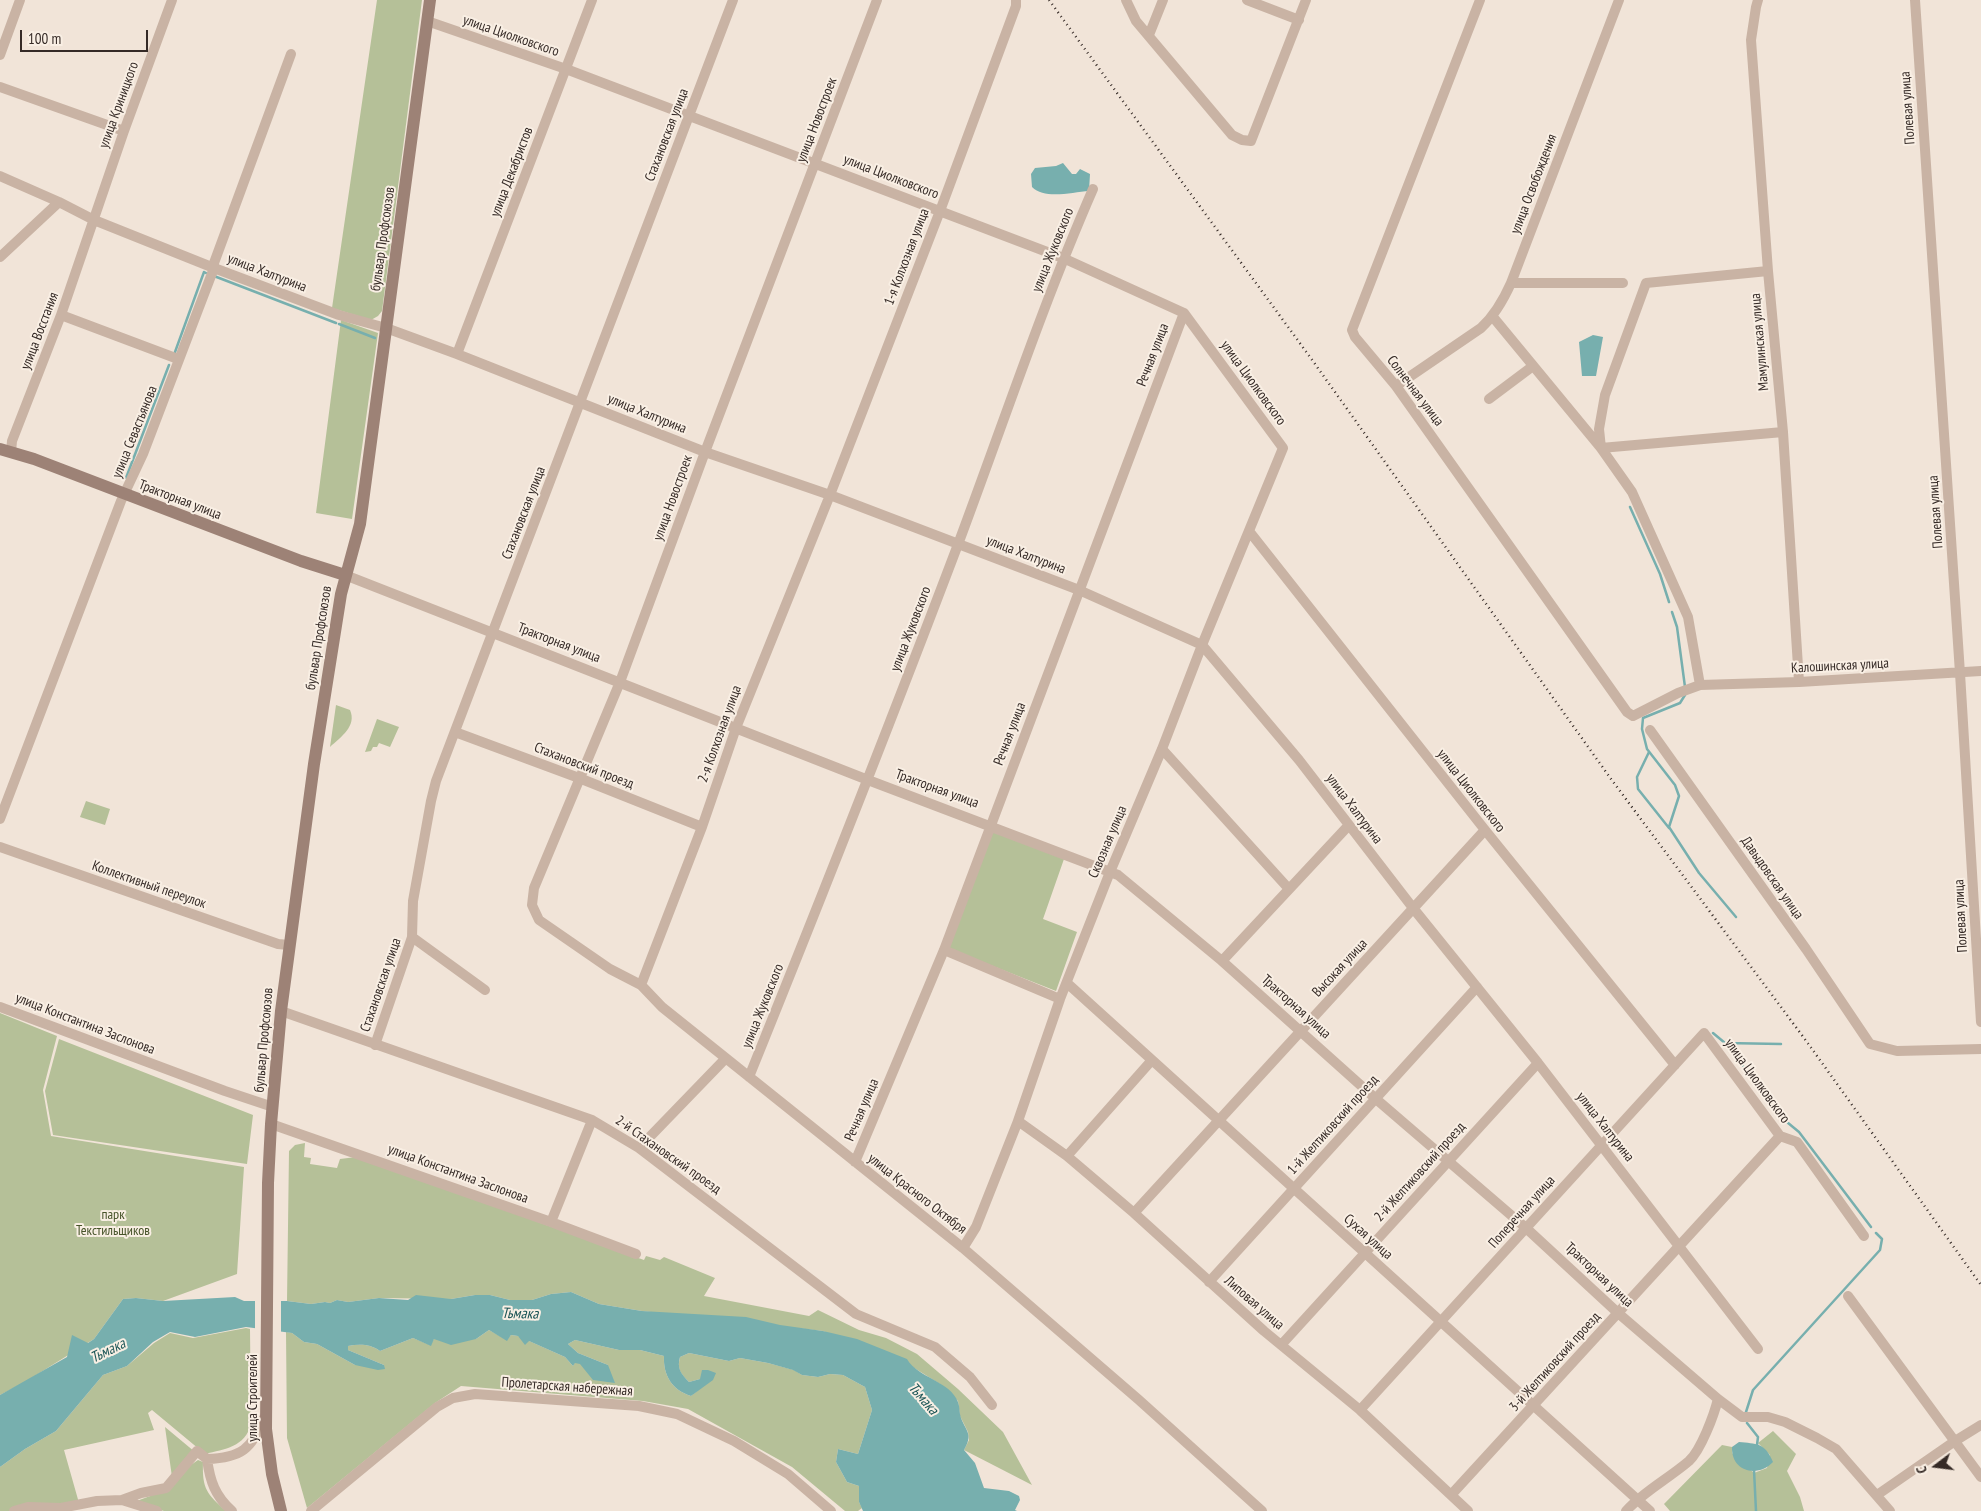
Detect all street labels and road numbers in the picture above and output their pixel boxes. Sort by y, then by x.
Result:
street label: улица Циолковского [461,12,561,60]
street label: улица Криницкого [96,60,142,150]
street label: Полевая улица [1897,71,1919,145]
street label: улица Новостроек [793,75,841,165]
street label: Стахановская улица [642,86,692,184]
street label: улица Декабристов [487,125,537,219]
street label: улица Освобождения [1507,132,1561,236]
street label: улица Циолковского [841,151,941,203]
street label: бульвар Профсоюзов [367,186,399,292]
street label: улица Жуковского [1028,205,1078,295]
street label: 1-я Колхозная улица [881,206,933,308]
street label: улица Халтурина [225,250,309,296]
street label: улица Восстания [18,290,62,372]
street label: Мамулинская улица [1747,292,1773,392]
street label: Речная улица [1133,321,1173,389]
street label: улица Циолковского [1217,337,1289,429]
street label: Солнечная улица [1383,352,1447,430]
street label: улица Севастьянова [109,383,161,481]
street label: улица Халтурина [605,391,689,437]
street label: улица Новостроек [650,453,696,543]
street label: Стахановская улица [499,464,549,562]
street label: Полевая улица [1925,475,1947,549]
street label: Тракторная улица [136,477,224,523]
street label: улица Халтурина [984,532,1068,578]
street label: улица Жуковского [887,584,935,674]
street label: бульвар Профсоюзов [302,585,336,691]
street label: Тракторная улица [515,620,603,666]
street label: Калошинская улица [1791,655,1889,677]
street label: 2-я Колхозная улица [695,683,745,785]
street label: Речная улица [990,700,1030,768]
street label: Стахановский проезд [532,739,636,793]
street label: улица Циолковского [1433,746,1509,836]
street label: Тракторная улица [893,766,981,812]
street label: улица Халтурина [1322,771,1386,847]
street label: Сквозная улица [1085,803,1131,881]
street label: Давыдовская улица [1737,833,1807,923]
street label: Коллективный переулок [90,858,208,912]
street label: Полевая улица [1951,879,1971,953]
street label: Стахановская улица [357,936,405,1034]
street label: Высокая улица [1309,936,1371,1000]
street label: улица Жуковского [738,961,788,1051]
street label: Тракторная улица [1258,972,1334,1042]
street label: бульвар Профсоюзов [251,987,277,1093]
street label: улица Константина Заслонова [13,990,157,1058]
street label: улица Циолковского [1721,1035,1793,1127]
street label: 1-й Желтиковский проезд [1284,1072,1382,1178]
street label: Речная улица [841,1076,883,1144]
street label: улица Халтурина [1573,1089,1637,1165]
street label: 2-й Стахановский проезд [612,1112,724,1198]
street label: 2-й Желтиковский проезд [1371,1119,1469,1225]
street label: улица Константина Заслонова [386,1141,530,1207]
street label: улица Красного Октября [864,1150,970,1238]
street label: Поперечная улица [1485,1172,1559,1252]
street label: Сухая улица [1340,1211,1396,1263]
street label: Тракторная улица [1561,1239,1637,1311]
street label: Липовая улица [1221,1273,1287,1333]
street label: 3-й Желтиковский проезд [1506,1309,1604,1415]
street label: улица Строителей [245,1354,261,1442]
street label: Пролетарская набережная [501,1374,633,1400]

